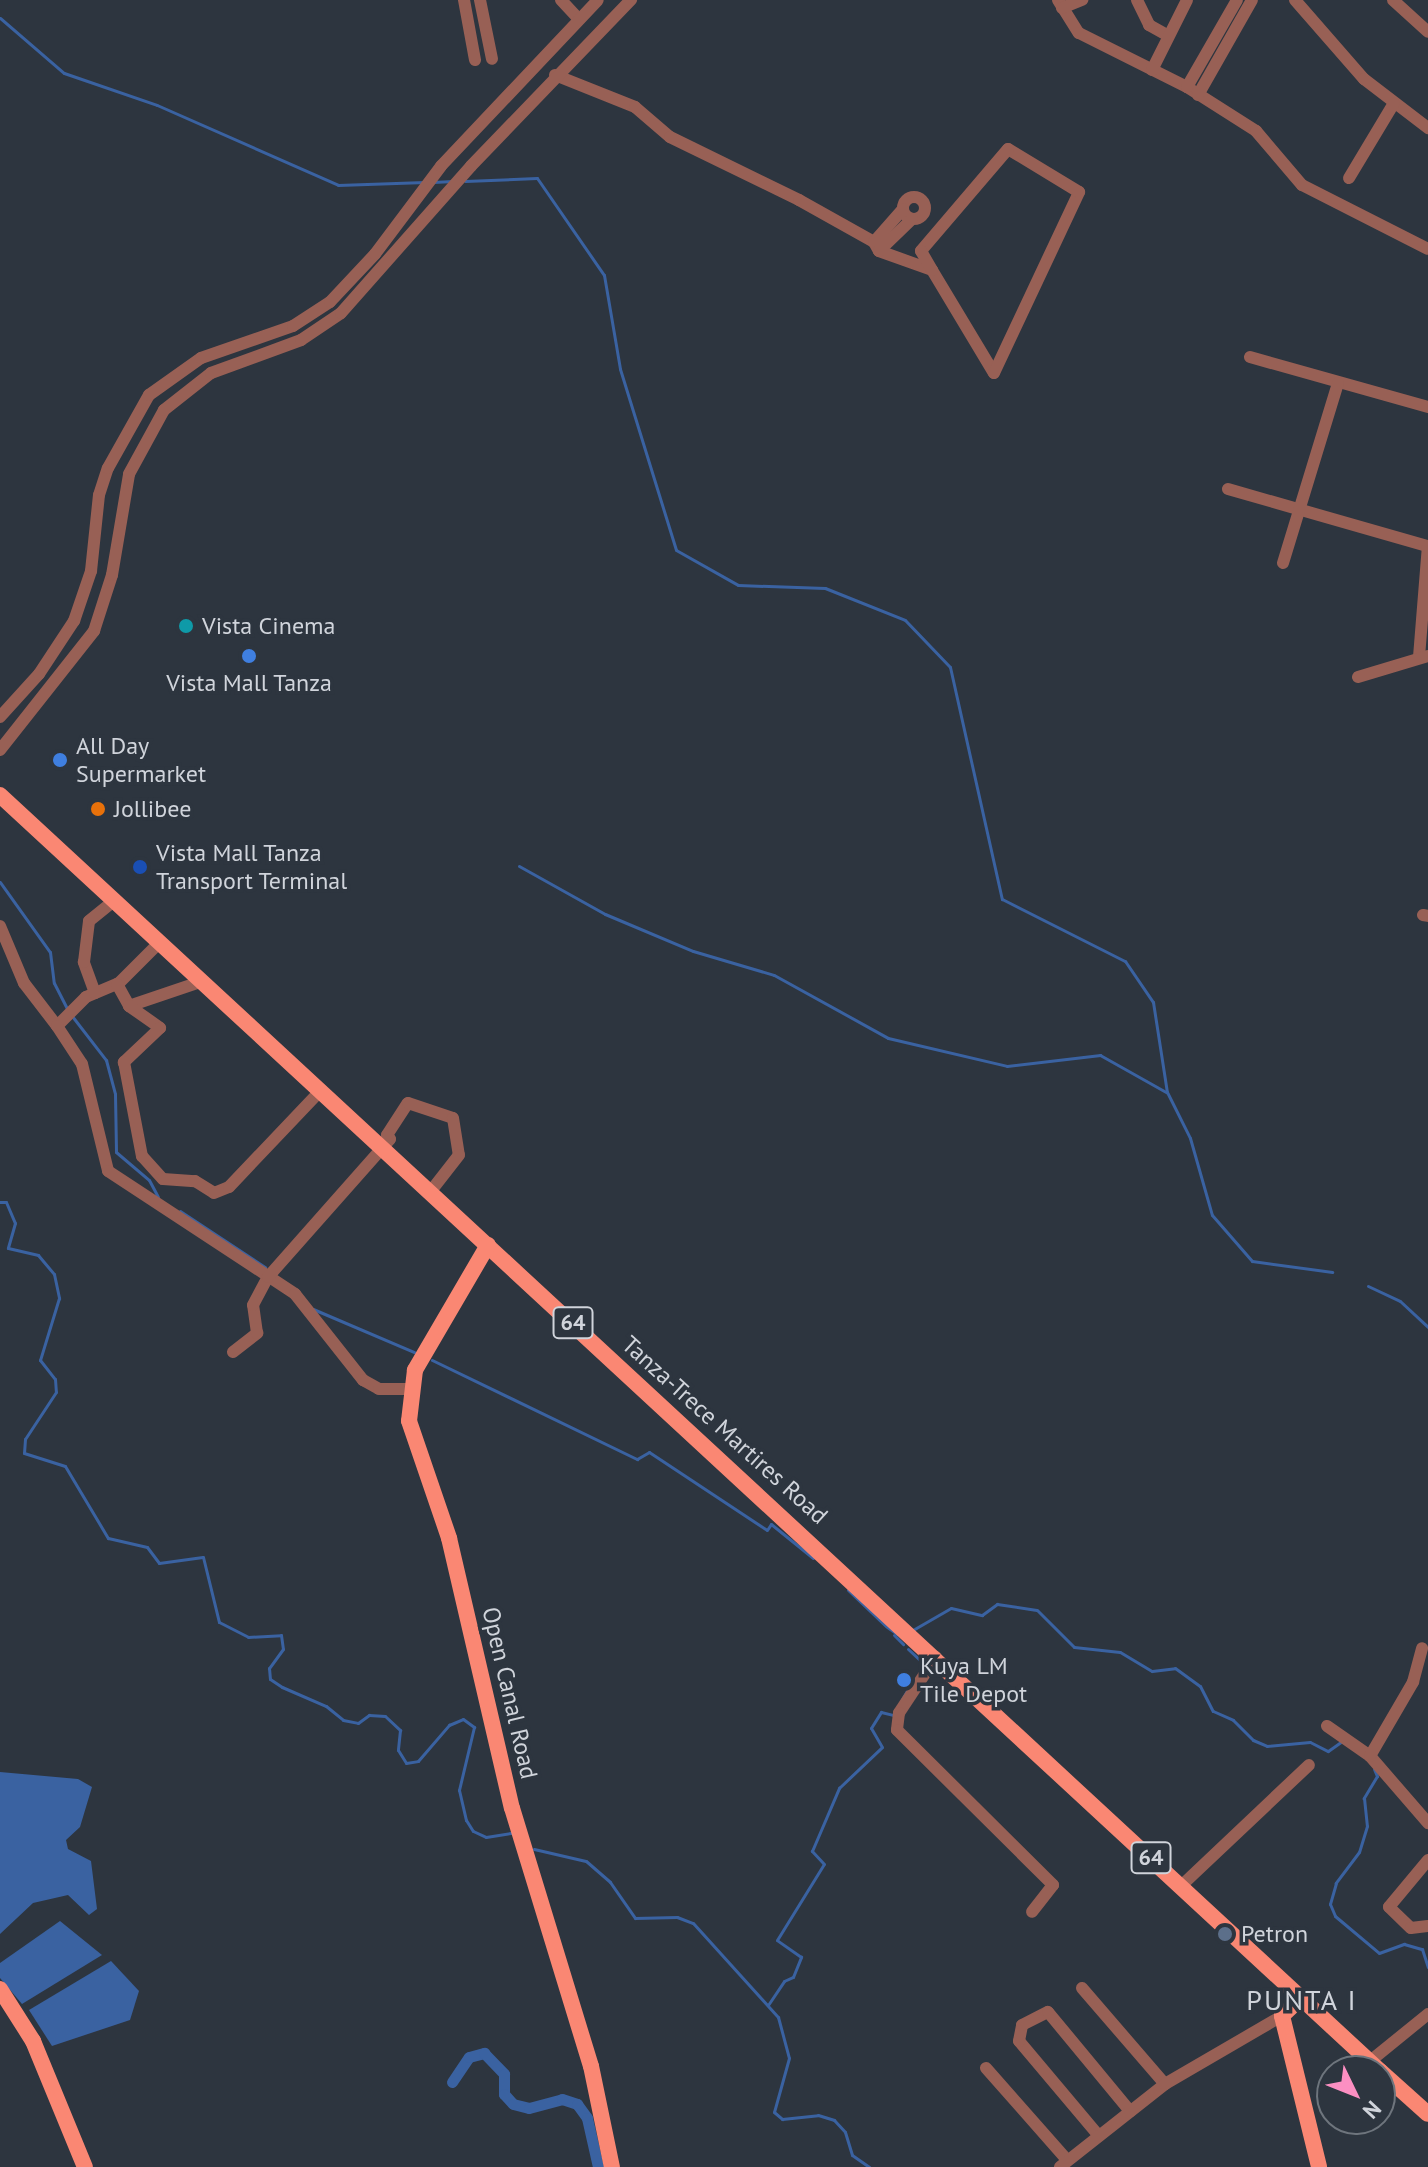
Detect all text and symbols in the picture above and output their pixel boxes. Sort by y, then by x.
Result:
place label: Vista Cinema [202,612,335,640]
marker: Vista Cinema [177,617,195,635]
marker: Vista Mall Tanza [240,647,258,665]
place label: Vista Mall Tanza [166,669,332,697]
place label: All Day Supermarket [76,732,206,788]
marker: All Day Supermarket [51,751,69,769]
place label: Jollibee [114,795,191,823]
marker: Jollibee [89,800,107,818]
place label: Vista Mall Tanza Transport Terminal [156,839,348,895]
marker: Vista Mall Tanza Transport Terminal [131,858,149,876]
road number: 64 [551,1305,595,1341]
street label: Tanza-Trece Martires Road [616,1330,834,1530]
street label: Open Canal Road [476,1604,544,1782]
place label: Kuya LM Tile Depot [920,1652,1027,1708]
marker: Kuya LM Tile Depot [895,1671,913,1689]
road number: 64 [1129,1840,1173,1876]
place label: Petron [1241,1920,1308,1948]
marker: Petron [1216,1925,1234,1943]
district label: PUNTA I [1246,1983,1358,2017]
north arrow [1316,2055,1396,2135]
text: N [1357,2095,1387,2125]

